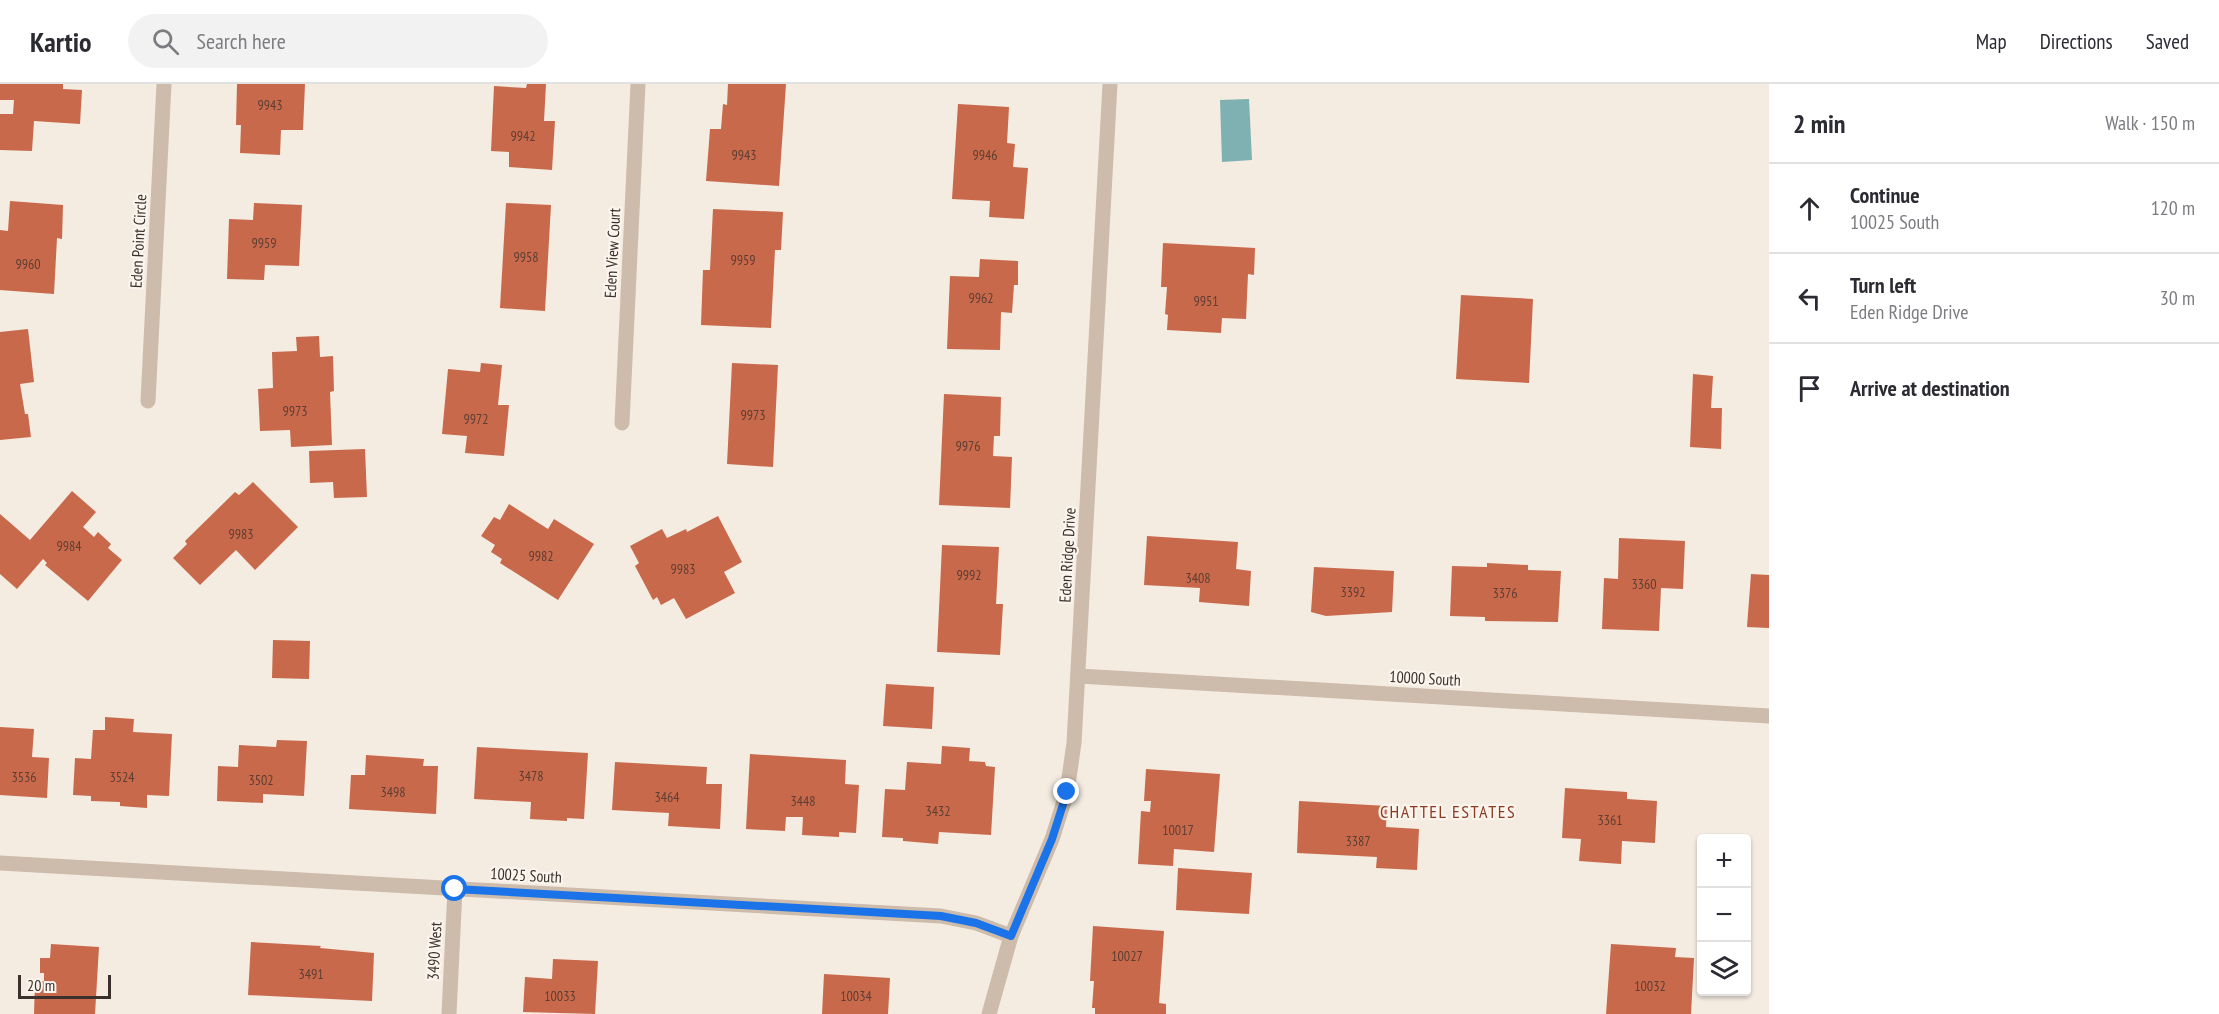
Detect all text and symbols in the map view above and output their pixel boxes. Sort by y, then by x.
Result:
search box [128,14,548,68]
text: Kartio [30,23,92,60]
icon: search [149,25,182,58]
text: Search here [197,27,286,55]
text: Map [1976,28,2007,55]
text: Directions [2040,28,2113,55]
text: Saved [2146,28,2189,55]
house number: 9943 [257,96,283,114]
text: 2 min [1793,107,1846,140]
text: Walk · 150 m [2105,110,2195,136]
house number: 9942 [510,127,536,145]
house number: 9943 [731,146,757,164]
house number: 9946 [972,146,998,164]
text: Continue [1850,181,1920,209]
icon: ahead [1793,192,1826,225]
street label: Eden Point Circle [126,194,150,288]
text: 120 m [2151,195,2195,221]
street label: Eden View Court [600,207,624,299]
text: 10025 South [1850,209,1939,235]
house number: 9959 [251,234,277,252]
house number: 9958 [513,248,539,266]
house number: 9959 [730,251,756,269]
house number: 9960 [15,255,41,273]
text: Turn left [1850,271,1916,299]
icon: left [1793,282,1826,315]
text: 30 m [2160,285,2195,311]
house number: 9962 [968,289,994,307]
house number: 9951 [1193,292,1219,310]
text: Eden Ridge Drive [1850,299,1969,325]
icon: arrive [1793,372,1826,405]
text: Arrive at destination [1850,374,2010,402]
house number: 9973 [282,402,308,420]
house number: 9973 [740,406,766,424]
house number: 9972 [463,410,489,428]
house number: 9976 [955,437,981,455]
street label: Eden Ridge Drive [1055,507,1079,603]
house number: 9983 [228,525,254,543]
house number: 9984 [56,537,82,555]
house number: 9982 [528,547,554,565]
house number: 9983 [670,560,696,578]
house number: 9992 [956,566,982,584]
house number: 3408 [1185,569,1211,587]
house number: 3360 [1631,575,1657,593]
house number: 3392 [1340,583,1366,601]
house number: 3376 [1492,584,1518,602]
street label: 10000 South [1389,666,1461,690]
house number: 3478 [518,767,544,785]
house number: 3536 [11,768,37,786]
house number: 3524 [109,768,135,786]
house number: 3502 [248,771,274,789]
route end [1053,778,1079,804]
house number: 3498 [380,783,406,801]
house number: 3464 [654,788,680,806]
house number: 3448 [790,792,816,810]
district label: CHATTEL ESTATES [1380,800,1516,823]
house number: 3432 [925,802,951,820]
house number: 3361 [1597,811,1623,829]
house number: 10017 [1162,821,1194,839]
house number: 3387 [1345,832,1371,850]
map controls [1697,834,1751,996]
button: + [1697,834,1751,888]
street label: 10025 South [490,863,562,887]
route start [441,875,467,901]
button: − [1697,888,1751,942]
street label: 3490 West [422,921,446,981]
button: layers [1697,942,1751,996]
house number: 10027 [1111,947,1143,965]
house number: 3491 [298,965,324,983]
scale bar [18,972,111,1000]
text: 20 m [27,975,55,995]
house number: 10032 [1634,977,1666,995]
house number: 10033 [544,987,576,1005]
house number: 10034 [840,987,872,1005]

